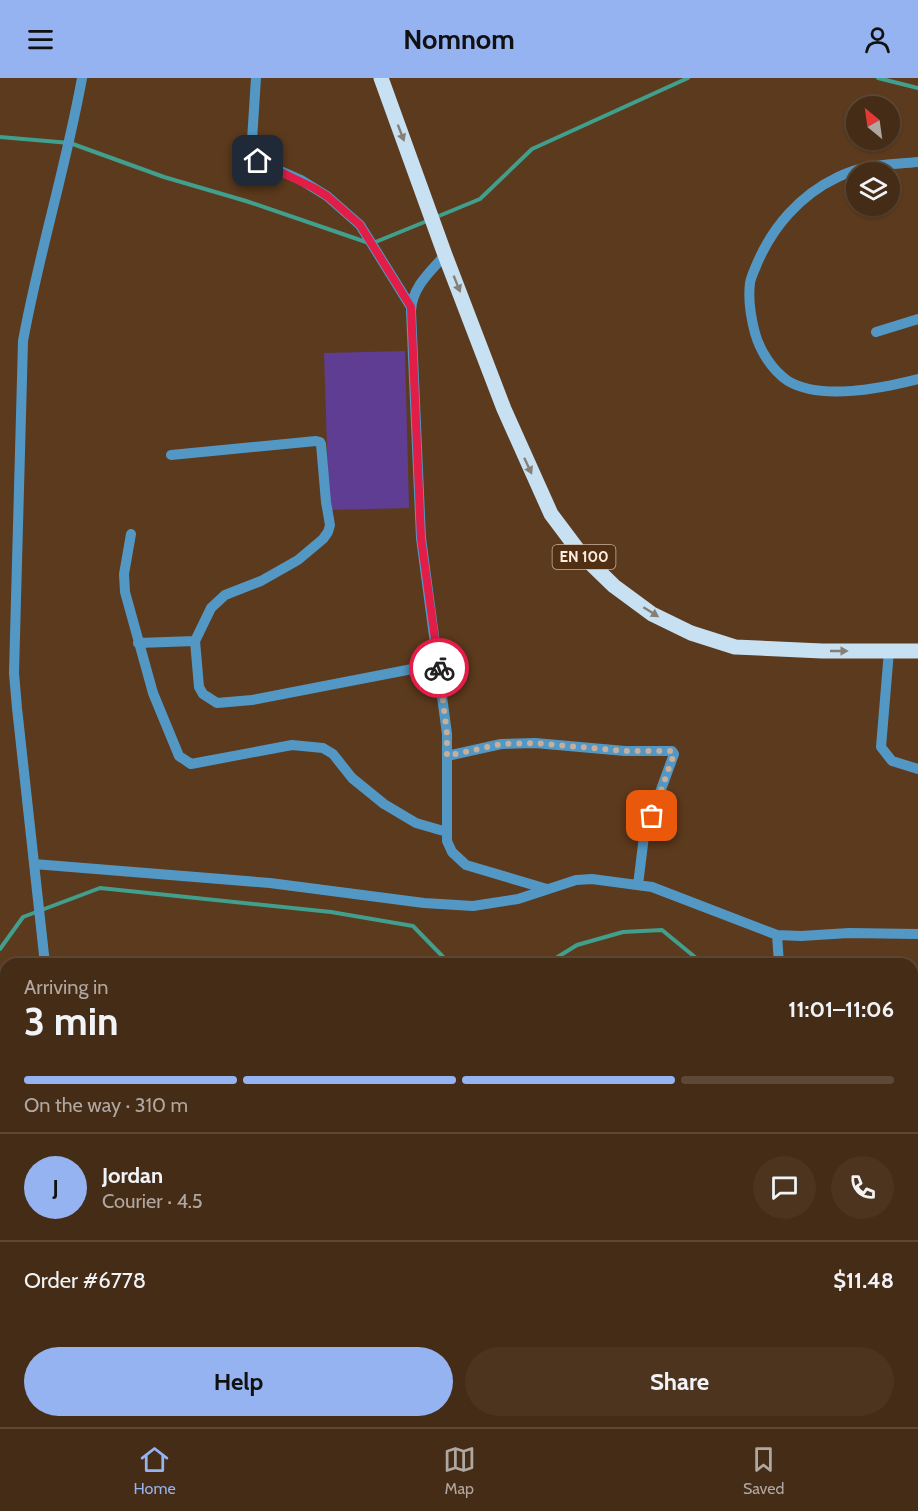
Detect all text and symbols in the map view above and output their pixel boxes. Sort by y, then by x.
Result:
icon: menu [24,23,57,56]
text: Nomnom [403,23,515,56]
icon: person [861,23,894,56]
north arrow [846,96,900,150]
map controls [846,96,900,216]
one-way arrow [397,124,407,142]
pin [232,135,283,186]
icon: home [241,144,274,177]
button: layers [846,162,900,216]
one-way arrow [452,276,462,294]
one-way arrow [524,457,533,474]
road number: EN 100 [552,545,616,569]
one-way arrow [643,607,659,618]
courier [409,638,469,698]
one-way arrow [829,646,848,656]
icon: bike [423,652,456,685]
pin [626,790,677,841]
icon: bag [635,799,668,832]
text: Arriving in [24,975,108,999]
text: 11:01–11:06 [788,996,894,1023]
text: 3 min [24,997,119,1045]
text: On the way · 310 m [24,1093,188,1117]
button: chat [753,1156,816,1219]
button: phone [831,1156,894,1219]
text: Jordan [102,1162,163,1189]
text: J [52,1174,59,1201]
text: Courier · 4.5 [102,1189,203,1213]
text: Order #6778 [24,1267,146,1294]
text: $11.48 [833,1267,894,1294]
button: Help [24,1347,453,1416]
button: Share [465,1347,894,1416]
tab: Home [134,1443,176,1498]
tab: Map [443,1443,476,1498]
tab: Saved [743,1443,784,1498]

